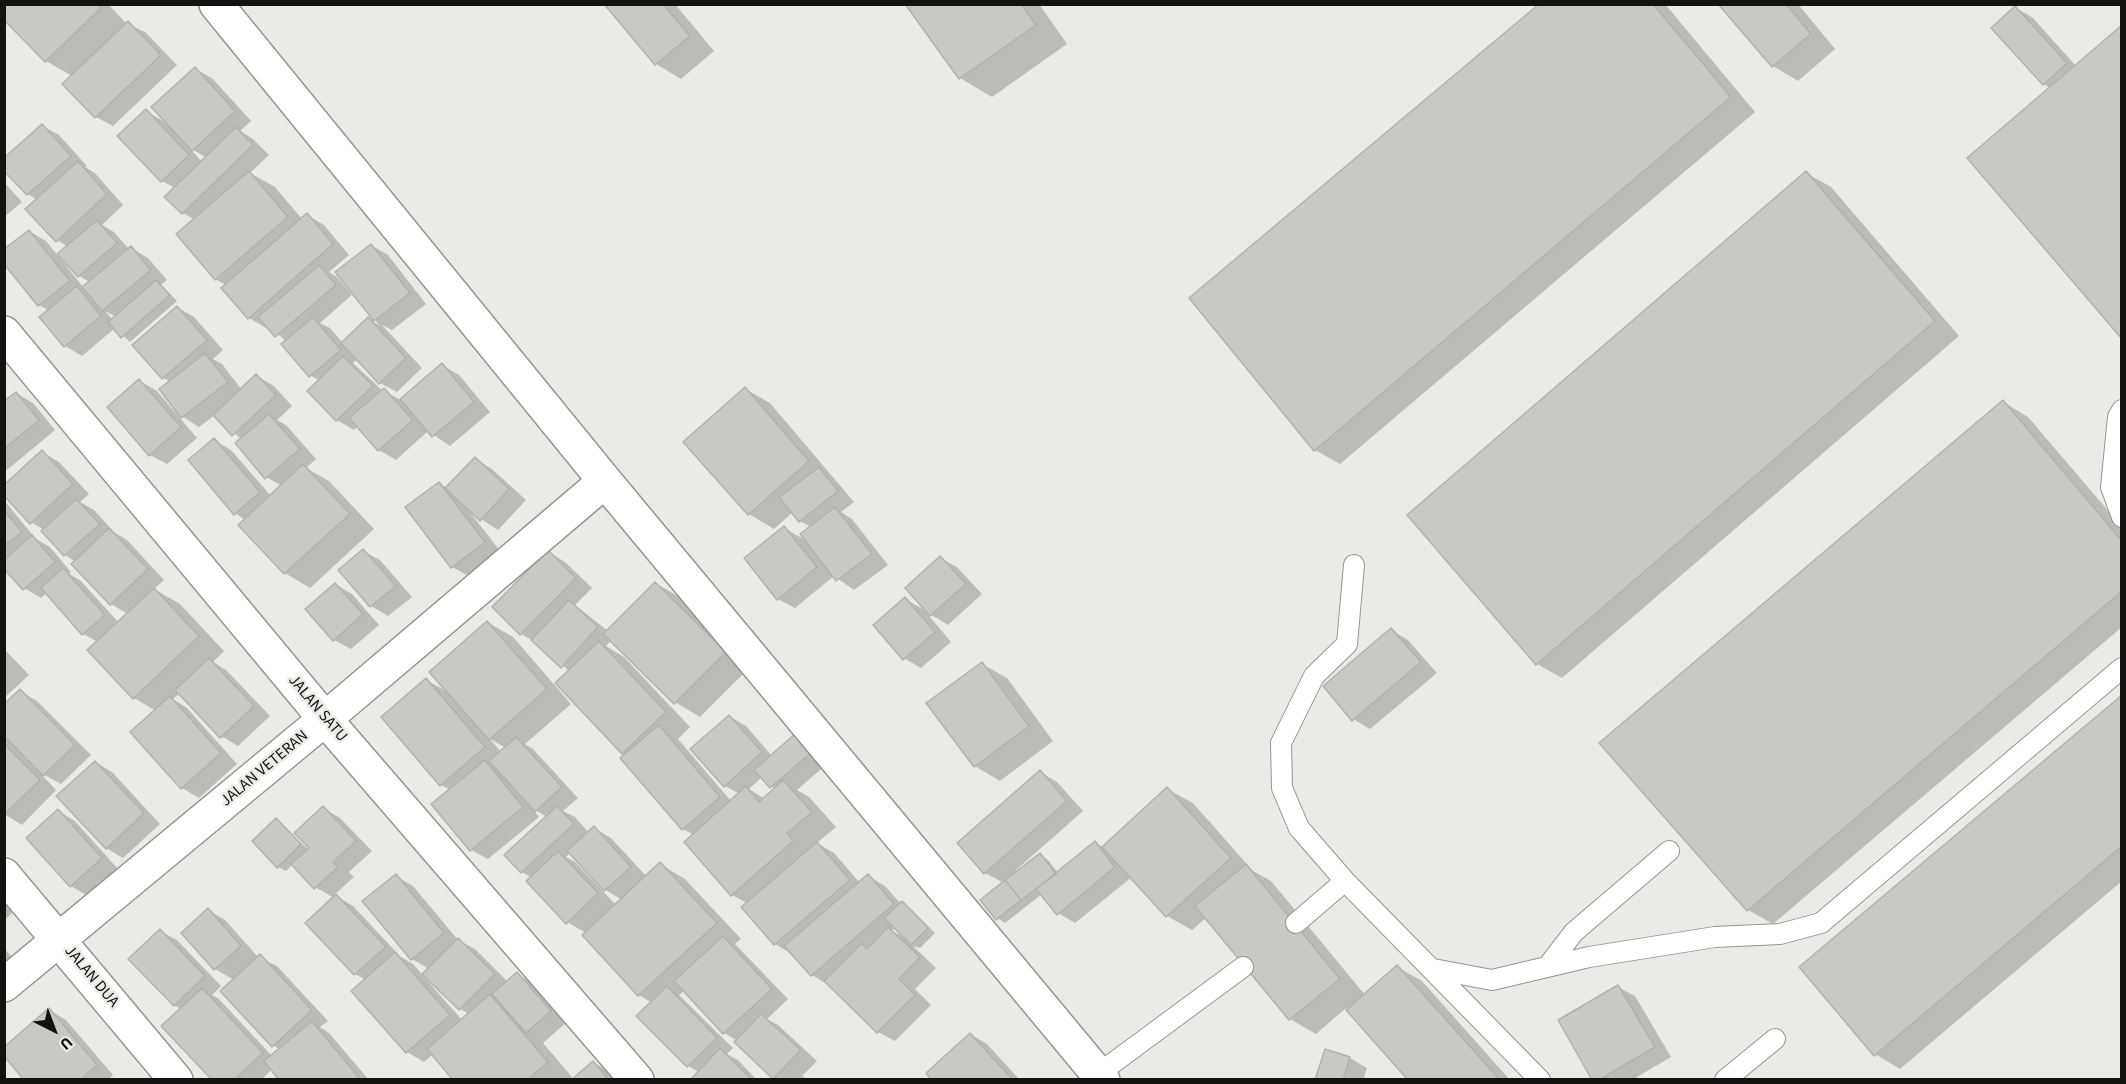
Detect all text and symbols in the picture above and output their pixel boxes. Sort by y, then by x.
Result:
street label: JALAN SATU [283,672,351,746]
street label: JALAN VETERAN [217,727,313,811]
street label: JALAN DUA [60,942,122,1012]
north arrow [24,1000,84,1060]
text: U [55,1032,77,1055]

